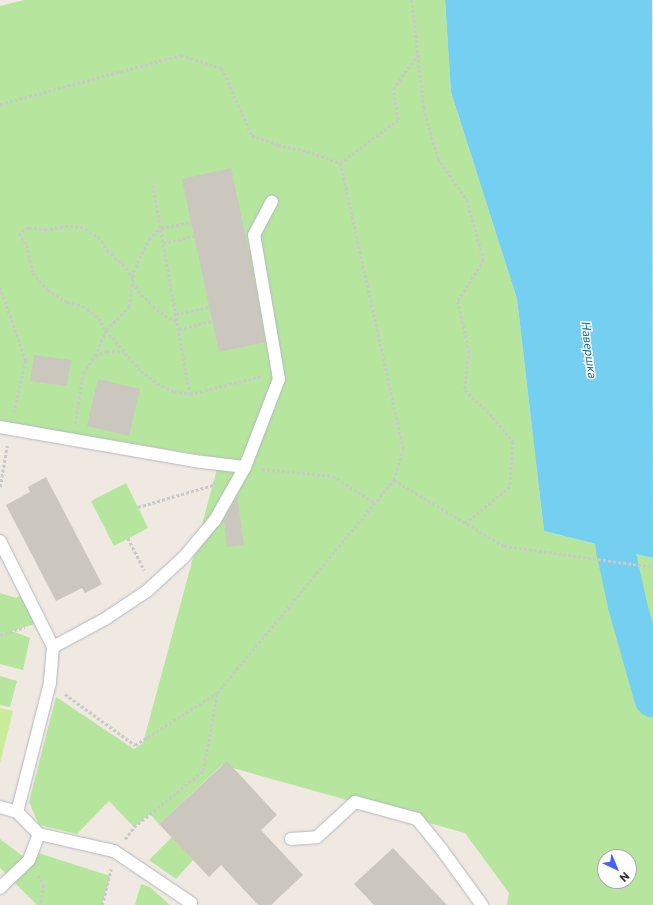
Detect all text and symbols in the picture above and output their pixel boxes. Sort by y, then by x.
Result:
water label: Навершка [578,321,600,379]
north arrow [597,849,637,889]
text: N [618,870,632,885]

